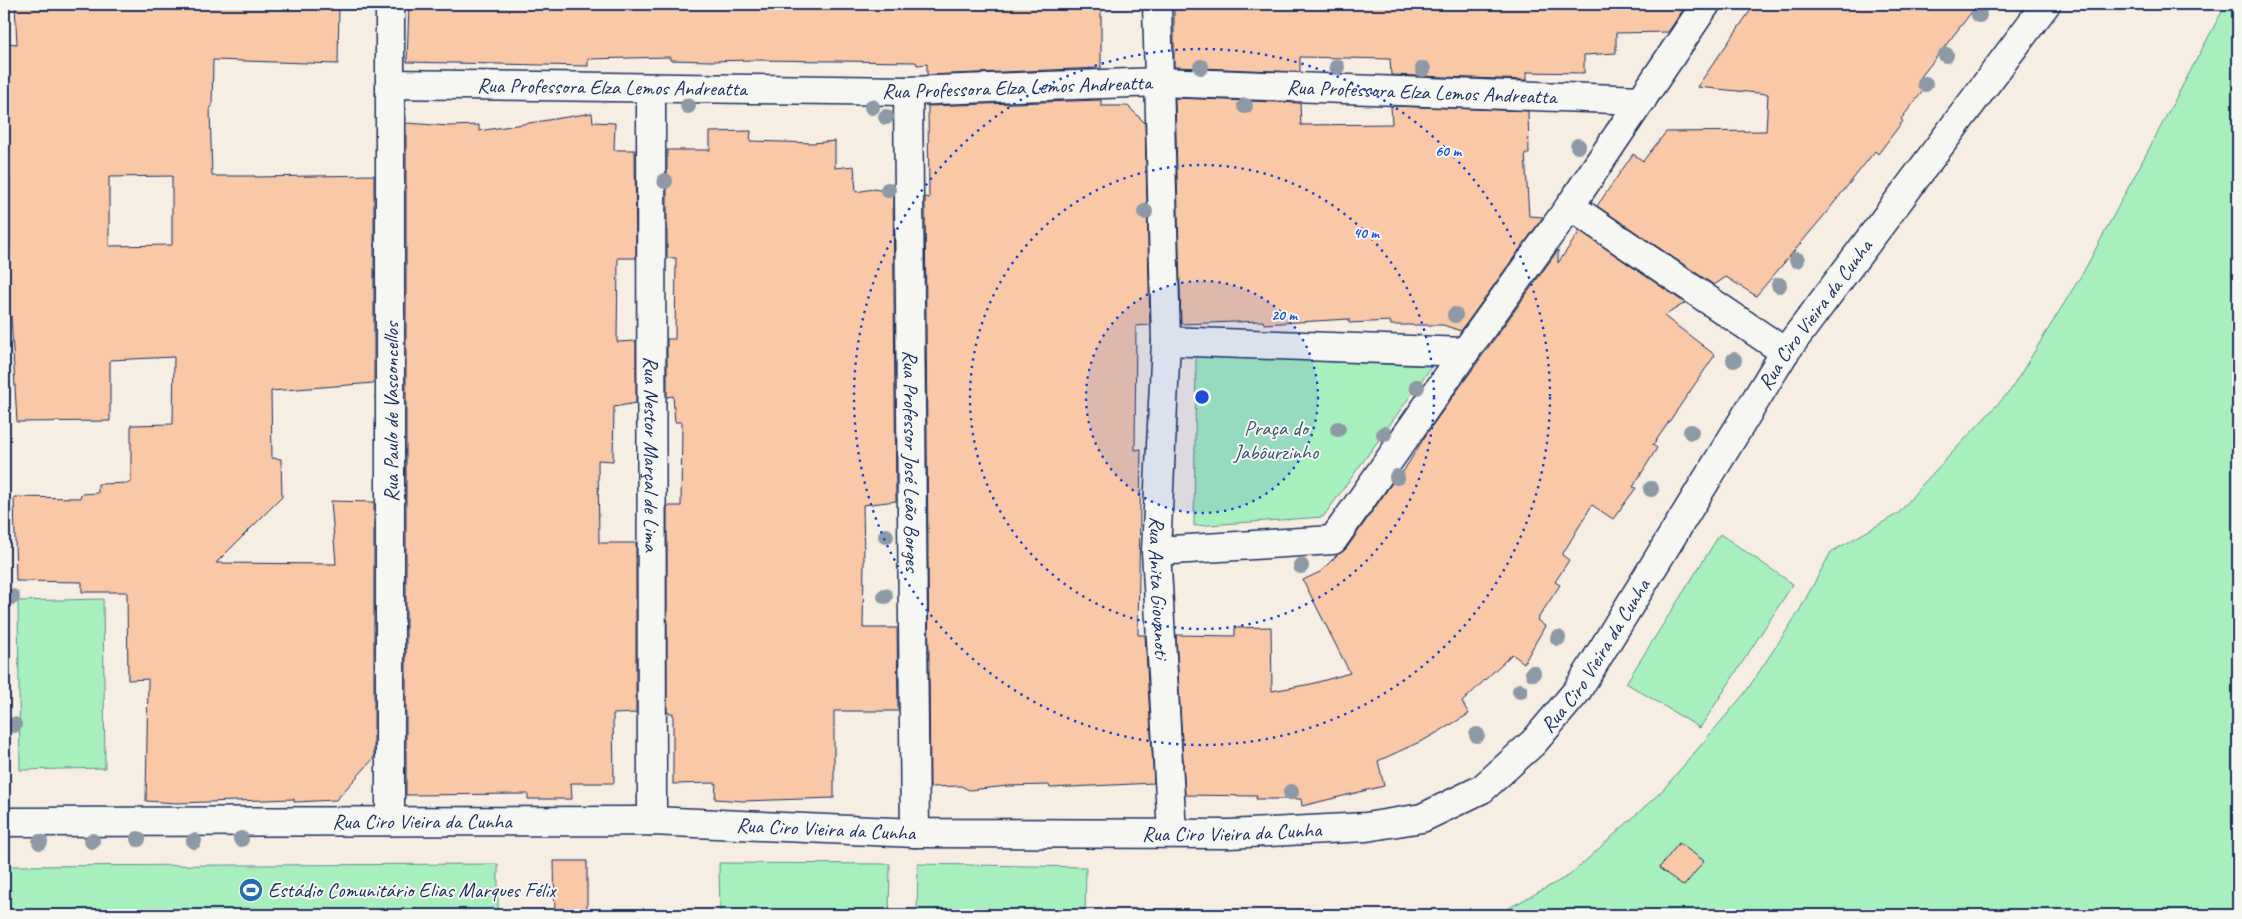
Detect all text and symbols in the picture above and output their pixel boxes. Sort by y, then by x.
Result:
street label: Rua Professora Elza Lemos Andreatta [882,69,1155,104]
street label: Rua Professora Elza Lemos Andreatta [477,72,749,102]
street label: Rua Professora Elza Lemos Andreatta [1286,74,1559,110]
text: 60 m [1435,142,1462,161]
text: 40 m [1353,224,1380,243]
street label: Rua Ciro Vieira da Cunha [1752,233,1879,395]
text: 20 m [1271,306,1298,325]
street label: Rua Paulo de Vasconcellos [378,320,404,502]
street label: Rua Professor José Leão Borges [897,350,926,574]
street label: Rua Nestor Marçal de Lima [638,356,665,553]
centre of rings [1193,388,1211,406]
park label: Praça do Jabôurzinho [1233,415,1320,465]
street label: Rua Anita Giovanoti [1143,516,1175,662]
street label: Rua Ciro Vieira da Cunha [1535,573,1656,738]
street label: Rua Ciro Vieira da Cunha [332,808,513,834]
street label: Rua Ciro Vieira da Cunha [736,812,918,846]
street label: Rua Ciro Vieira da Cunha [1142,816,1323,847]
sports icon: Estádio Comunitário Elias Marques Félix [238,877,264,903]
place label: Estádio Comunitário Elias Marques Félix [268,877,557,903]

